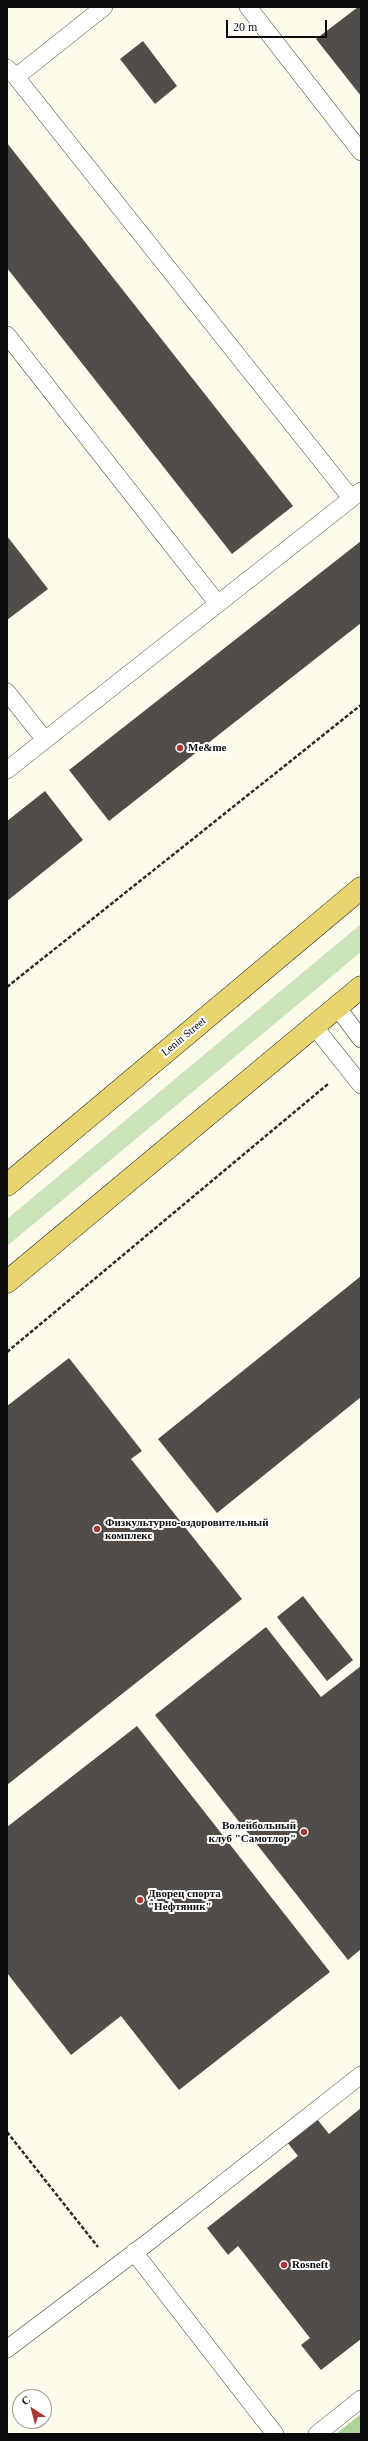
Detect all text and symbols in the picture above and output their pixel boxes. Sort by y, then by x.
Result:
scale bar [228,12,329,38]
text: 20 m [233,20,257,34]
place label: Me&me [188,741,226,755]
marker: Me&me [175,743,185,753]
street label: Lenin Street [159,1015,209,1059]
place label: Физкультурно-оздоровительный комплекс [105,1516,269,1542]
marker: Физкультурно-оздоровительный комплекс [92,1524,102,1534]
place label: Волейбольный клуб "Самотлор" [209,1819,296,1845]
marker: Волейбольный клуб "Самотлор" [299,1827,309,1837]
place label: Дворец спорта "Нефтяник" [148,1887,221,1913]
marker: Дворец спорта "Нефтяник" [135,1895,145,1905]
place label: Rosneft [292,2258,328,2272]
marker: Rosneft [279,2260,289,2270]
north arrow [12,2389,52,2429]
text: С [19,2393,32,2407]

